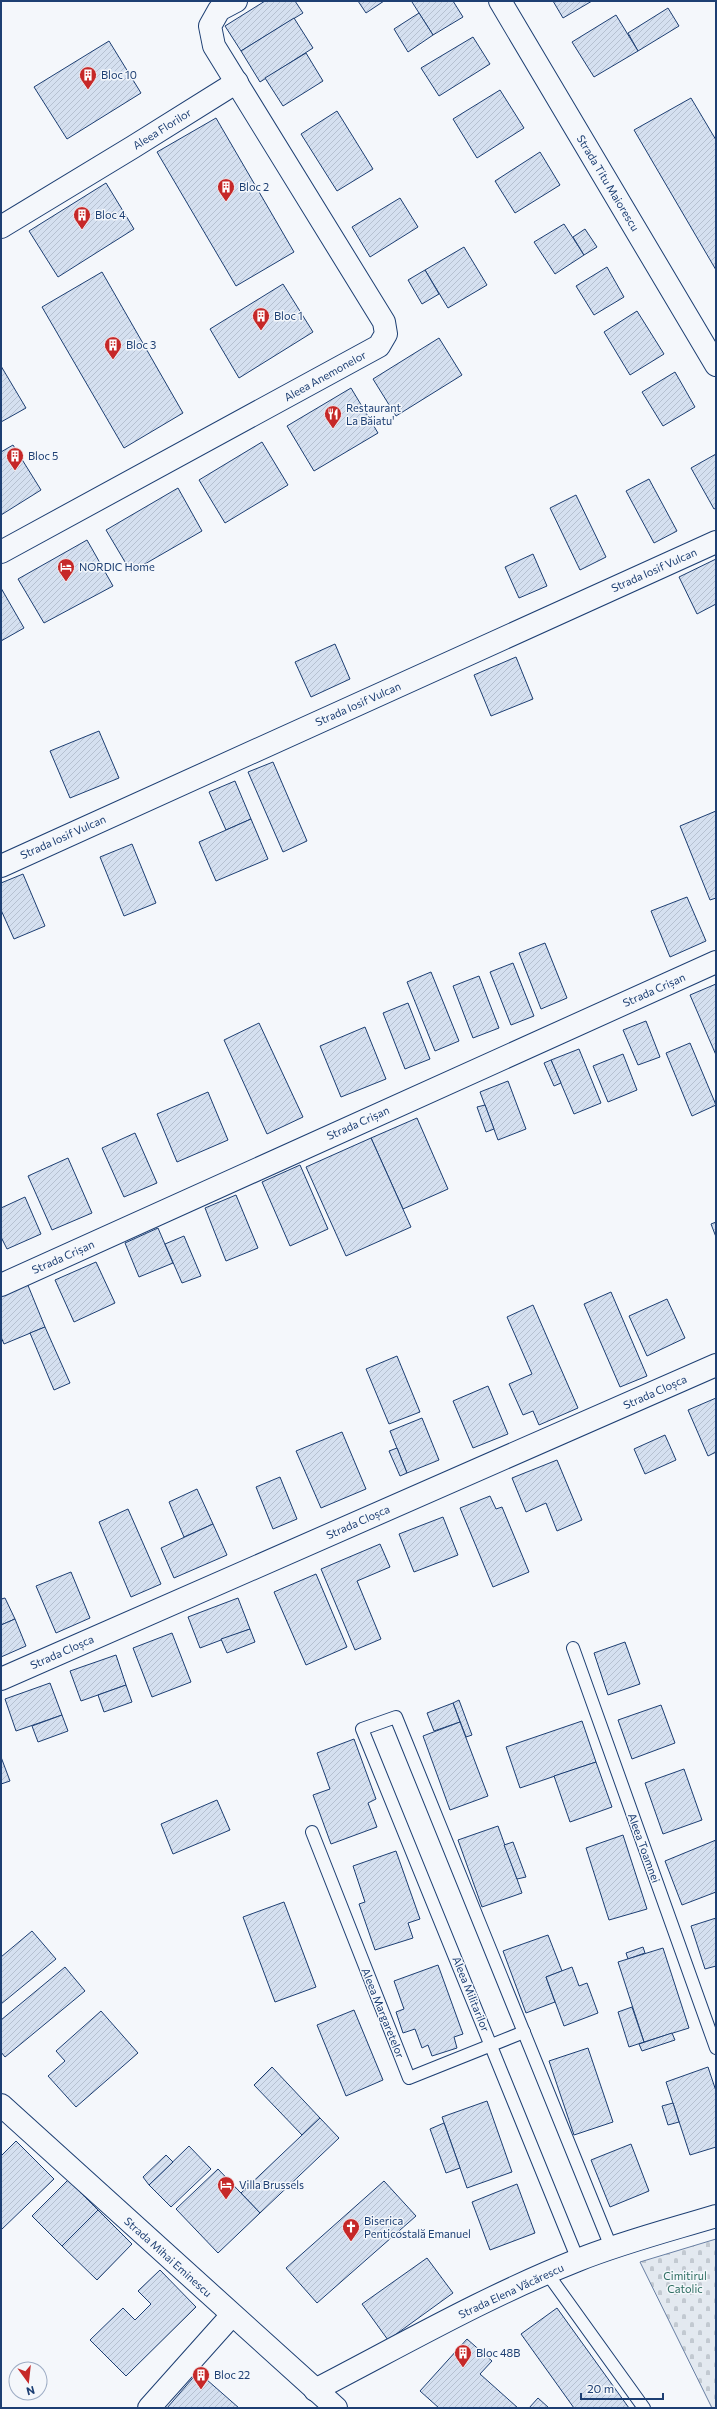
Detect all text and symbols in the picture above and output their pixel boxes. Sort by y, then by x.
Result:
building icon: Bloc 10 [78,65,98,90]
place label: Bloc 10 [101,68,137,81]
street label: Aleea Florilor [130,105,194,152]
street label: Strada Titu Maiorescu [575,132,642,233]
building icon: Bloc 2 [216,177,236,202]
place label: Bloc 2 [239,180,269,193]
building icon: Bloc 4 [72,205,92,230]
place label: Bloc 4 [95,208,126,221]
building icon: Bloc 1 [251,306,271,331]
place label: Bloc 1 [274,309,303,322]
building icon: Bloc 3 [103,335,123,360]
place label: Bloc 3 [126,338,156,351]
street label: Aleea Anemonelor [282,347,368,403]
place label: Restaurant La Băiatu' [346,401,402,427]
restaurant icon: Restaurant La Băiatu' [323,404,343,429]
building icon: Bloc 5 [5,446,25,471]
place label: Bloc 5 [28,449,58,462]
street label: Strada Iosif Vulcan [609,545,699,594]
hotel icon: NORDIC Home [56,557,76,582]
place label: NORDIC Home [79,560,155,573]
street label: Strada Iosif Vulcan [313,679,403,728]
street label: Strada Iosif Vulcan [18,812,108,861]
street label: Strada Crișan [621,970,687,1010]
street label: Strada Crișan [325,1103,391,1143]
street label: Strada Crișan [30,1237,96,1277]
street label: Strada Cloșca [621,1372,689,1412]
street label: Strada Cloșca [324,1502,392,1542]
street label: Strada Cloșca [28,1632,96,1672]
street label: Aleea Toamnei [626,1811,663,1884]
street label: Aleea Militarilor [450,1954,493,2034]
street label: Aleea Margaretelor [359,1966,408,2060]
hotel icon: Villa Brussels [216,2175,236,2200]
place label: Villa Brussels [239,2178,304,2191]
street label: Strada Mihai Eminescu [122,2214,215,2299]
place label: Biserica Penticostală Emanuel [364,2214,471,2240]
church icon: Biserica Penticostală Emanuel [341,2217,361,2242]
street label: Strada Elena Văcărescu [456,2260,566,2321]
park label: Cimitirul Catolic [663,2269,707,2295]
building icon: Bloc 48B [453,2343,473,2368]
place label: Bloc 48B [476,2346,520,2359]
north arrow [8,2361,48,2401]
building icon: Bloc 22 [191,2365,211,2390]
place label: Bloc 22 [214,2368,250,2381]
scale bar [581,2375,663,2401]
text: 20 m [587,2381,614,2395]
text: N [25,2384,36,2398]

